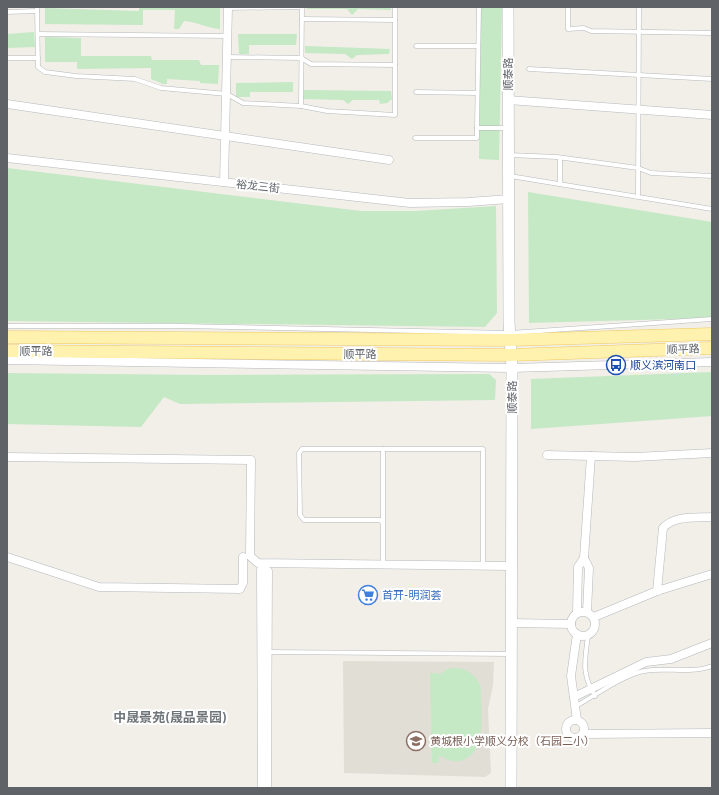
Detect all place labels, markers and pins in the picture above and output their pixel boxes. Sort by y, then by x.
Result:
bus stop icon: 顺义滨河南口 [605,354,627,376]
place label: 顺义滨河南口 [630,359,696,373]
supermarket icon: 首开-明润荟 [357,584,379,606]
place label: 首开-明润荟 [382,589,441,603]
school or university icon: 黄城根小学顺义分校（石园二小） [405,730,427,752]
place label: 黄城根小学顺义分校（石园二小） [430,735,595,749]

